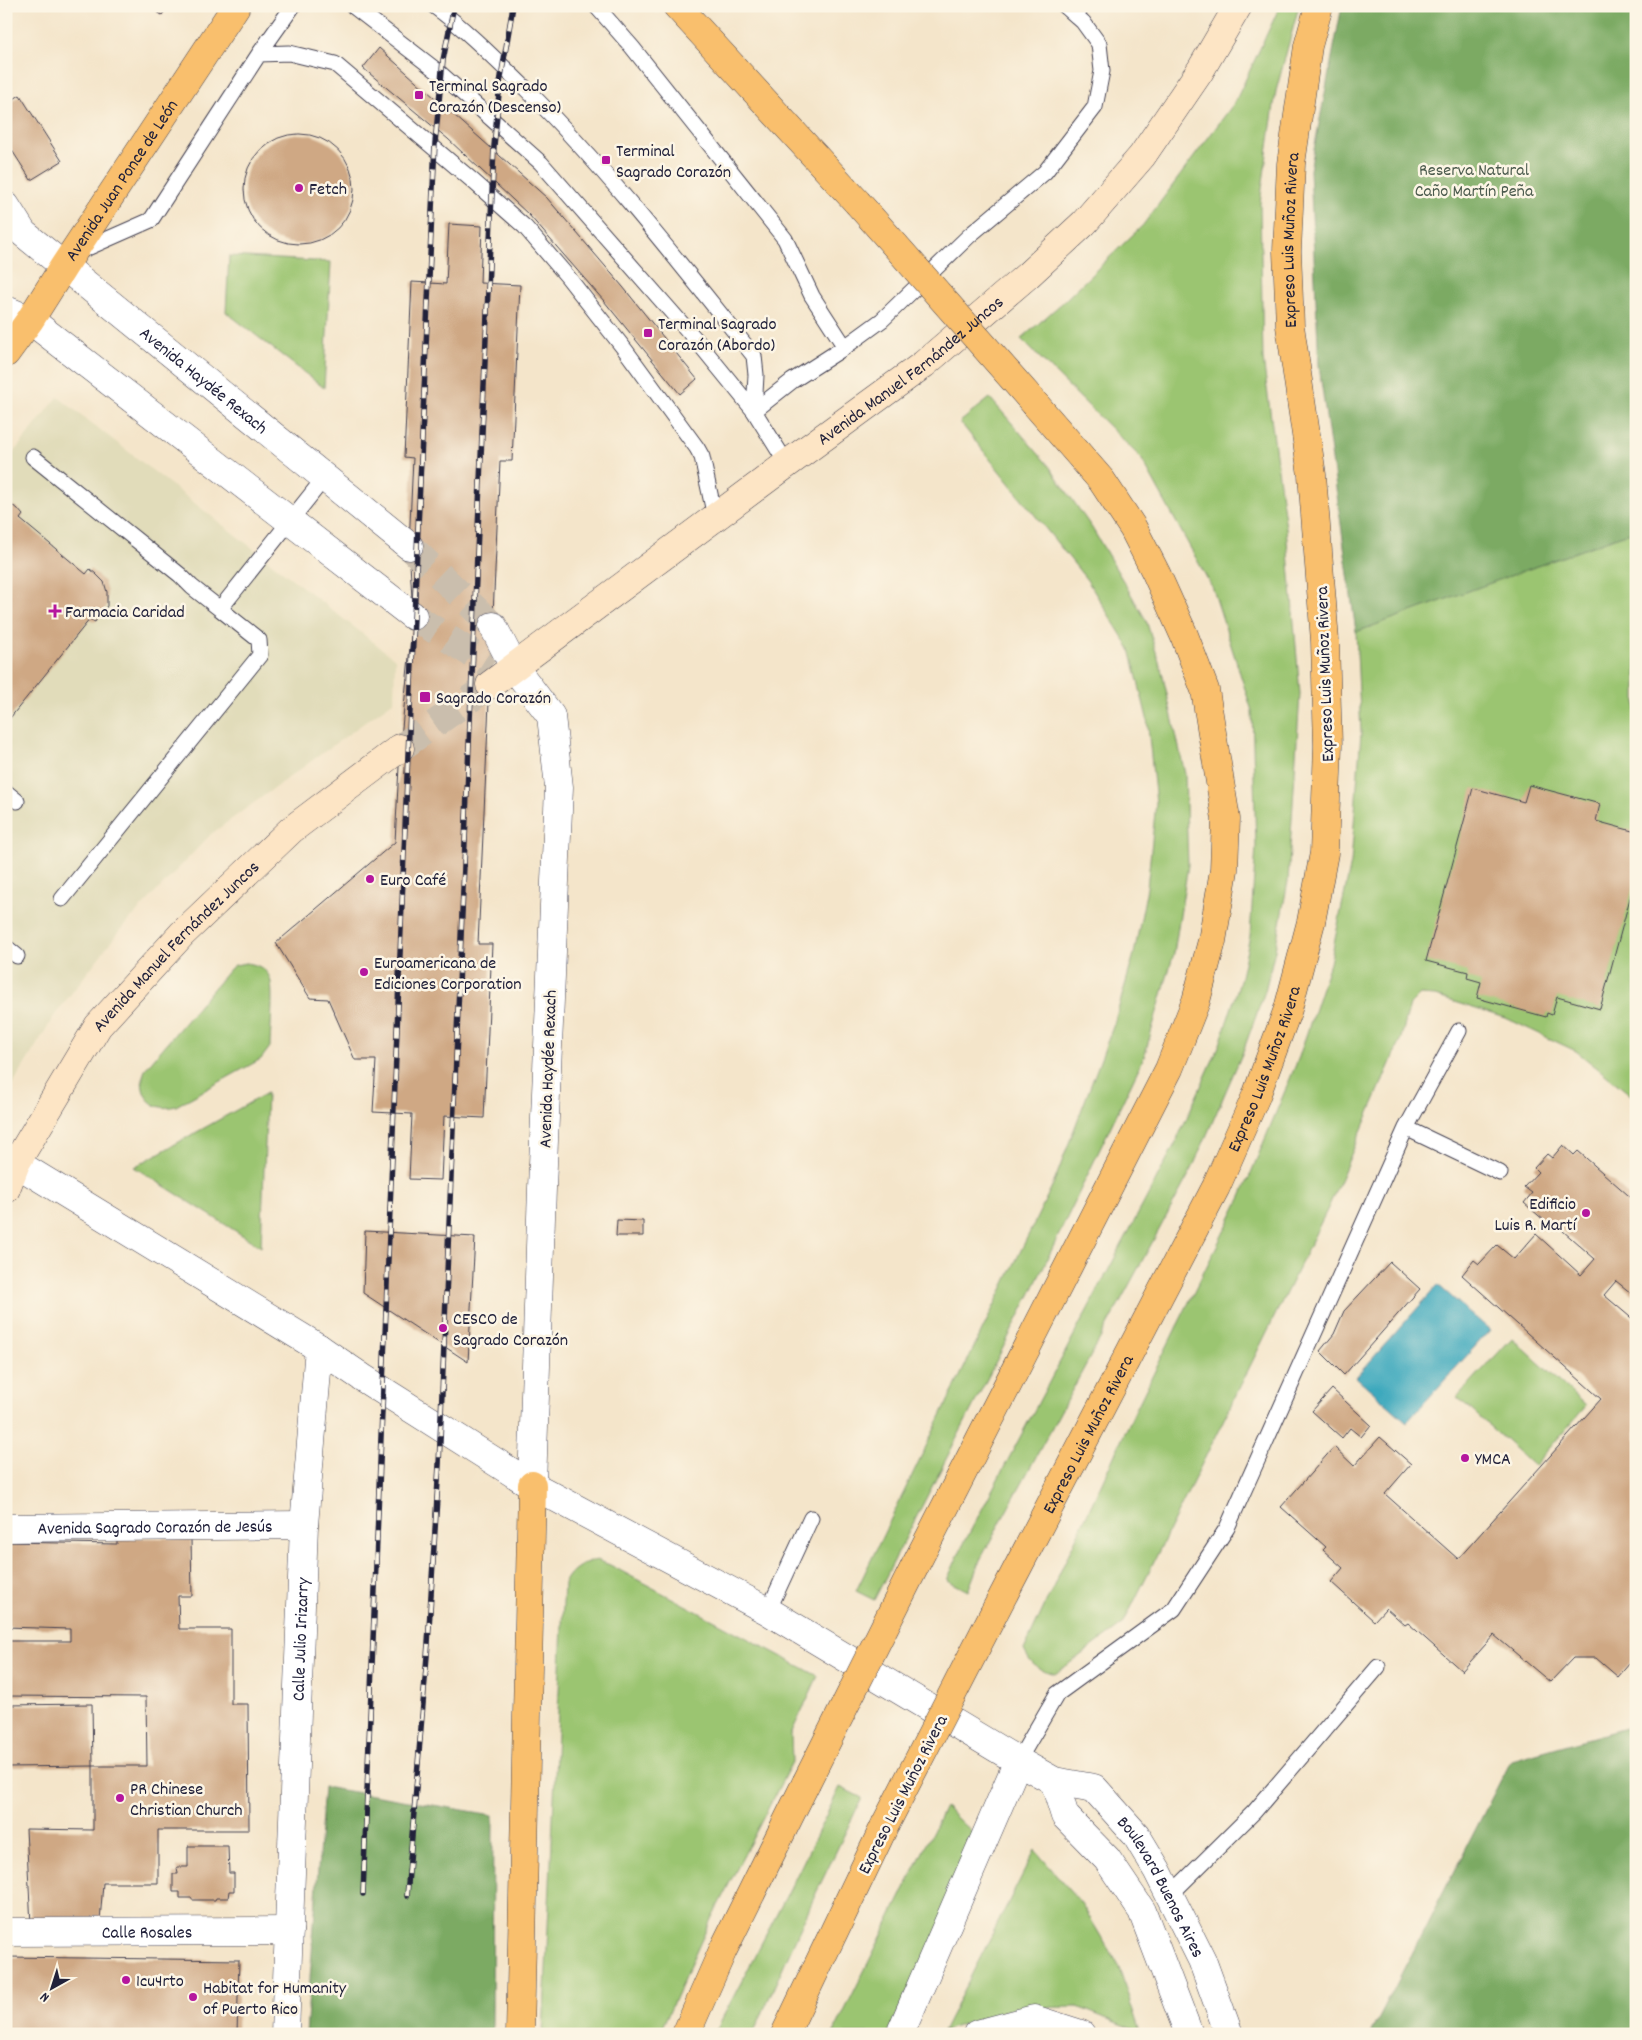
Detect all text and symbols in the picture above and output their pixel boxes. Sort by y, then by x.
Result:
place label: Terminal Sagrado Corazón (Descenso) [429,75,561,121]
marker: Terminal Sagrado Corazón (Descenso) [413,89,425,101]
street label: Avenida Juan Ponce de León [61,95,186,267]
place label: Terminal Sagrado Corazón [616,140,731,186]
street label: Expreso Luis Muñoz Rivera [1277,150,1308,328]
marker: Terminal Sagrado Corazón [600,154,612,166]
park label: Reserva Natural Caño Martín Peña [1415,159,1534,205]
place label: Fetch [309,178,347,203]
marker: Fetch [293,182,305,194]
street label: Avenida Manuel Fernández Juncos [813,291,1010,453]
place label: Terminal Sagrado Corazón (Abordo) [658,313,776,359]
street label: Avenida Haydée Rexach [133,322,272,441]
marker: Terminal Sagrado Corazón (Abordo) [642,327,654,339]
street label: Expreso Luis Muñoz Rivera [1311,585,1342,762]
place label: Farmacia Caridad [65,601,185,626]
marker: Farmacia Caridad [49,605,61,617]
place label: Sagrado Corazón [436,687,551,712]
marker: Sagrado Corazón [418,690,432,704]
street label: Avenida Manuel Fernández Juncos [88,856,266,1039]
place label: Euro Café [380,869,446,894]
marker: Euro Café [364,873,376,885]
place label: Euroamericana de Ediciones Corporation [374,952,522,998]
marker: Euroamericana de Ediciones Corporation [358,966,370,978]
street label: Expreso Luis Muñoz Rivera [1223,983,1309,1157]
street label: Avenida Haydée Rexach [534,990,565,1149]
place label: Edificio Luis R. Martí [1494,1193,1578,1239]
marker: Edificio Luis R. Martí [1580,1207,1592,1219]
place label: CESCO de Sagrado Corazón [453,1308,568,1354]
marker: CESCO de Sagrado Corazón [437,1322,449,1334]
street label: Expreso Luis Muñoz Rivera [1038,1351,1142,1519]
place label: YMCA [1475,1448,1511,1473]
marker: YMCA [1459,1452,1471,1464]
street label: Avenida Sagrado Corazón de Jesús [37,1515,273,1543]
street label: Calle Julio Irizarry [287,1576,317,1702]
street label: Expreso Luis Muñoz Rivera [853,1711,956,1879]
place label: PR Chinese Christian Church [130,1778,243,1824]
marker: PR Chinese Christian Church [114,1792,126,1804]
street label: Boulevard Buenos Aires [1110,1812,1209,1963]
street label: Calle Rosales [102,1921,192,1947]
north arrow [28,1962,78,2012]
place label: 1cu4rto [136,1970,184,1995]
marker: 1cu4rto [120,1974,132,1986]
place label: Habitat for Humanity of Puerto Rico [203,1977,347,2023]
text: N [36,1987,54,2006]
marker: Habitat for Humanity of Puerto Rico [187,1991,199,2003]

